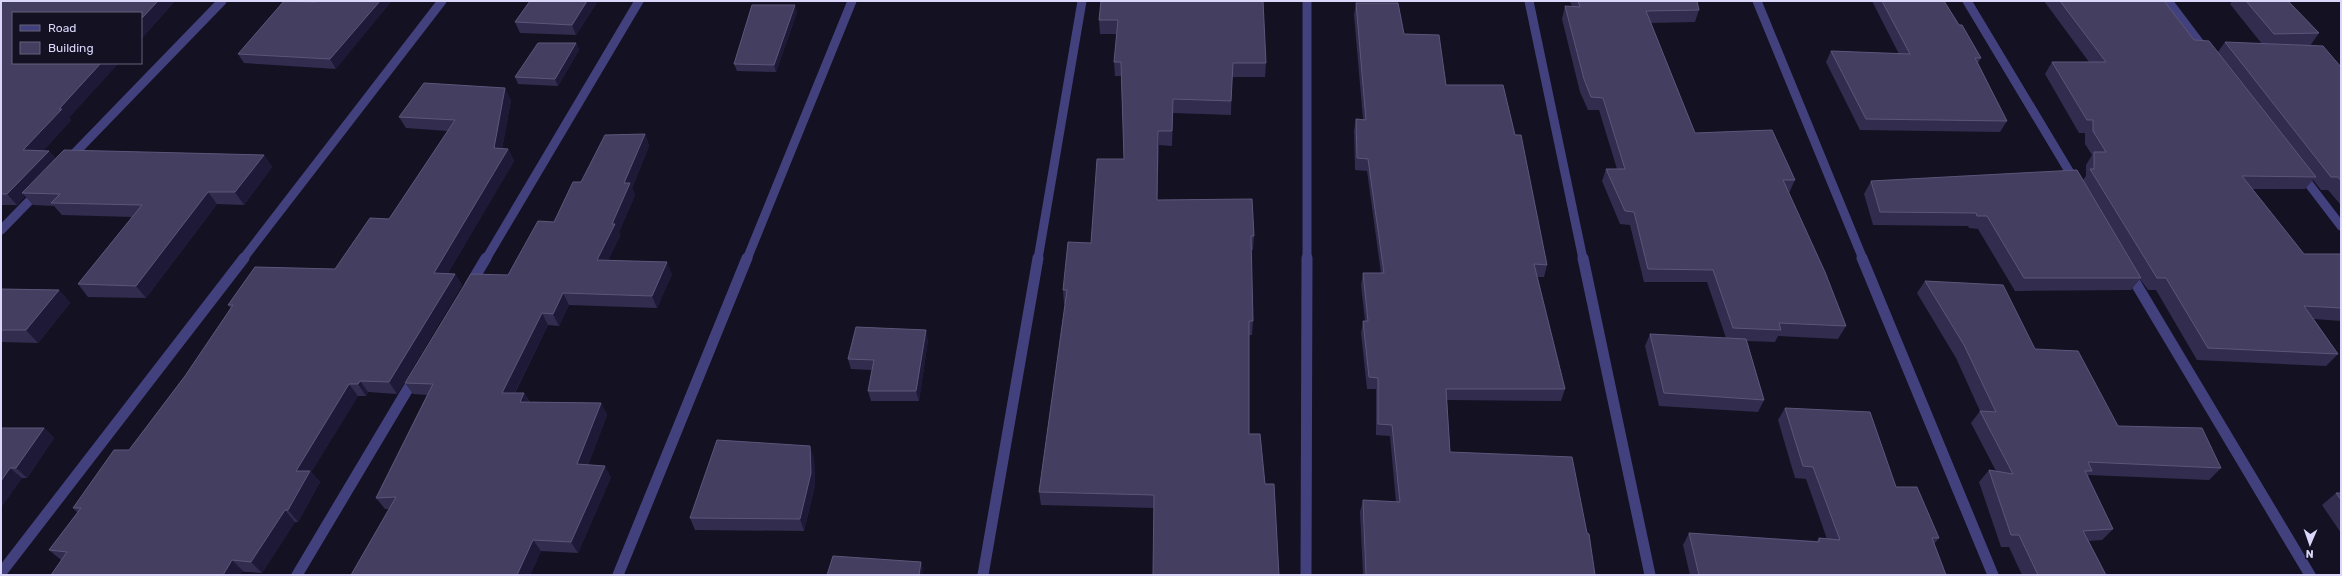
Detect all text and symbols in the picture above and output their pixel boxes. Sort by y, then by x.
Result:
legend [12,12,142,64]
text: Road [48,21,76,35]
text: Building [48,41,94,55]
north arrow [2290,524,2330,564]
text: N [2305,547,2314,560]

